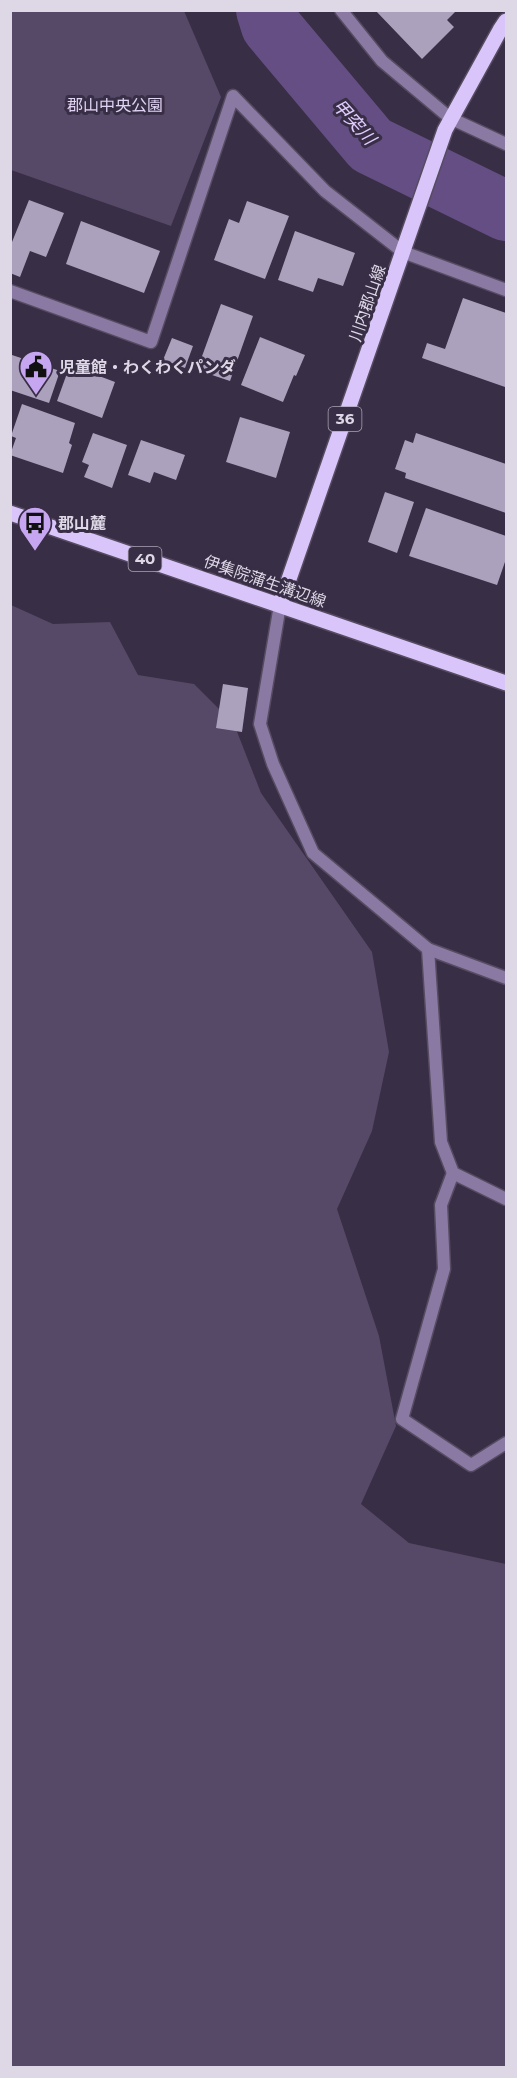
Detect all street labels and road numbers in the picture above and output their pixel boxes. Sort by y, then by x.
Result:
street label: 川内郡山線 [345,262,389,344]
road number: 36 [328,407,362,431]
road number: 40 [128,547,162,571]
street label: 伊集院蒲生溝辺線 [201,552,328,611]

